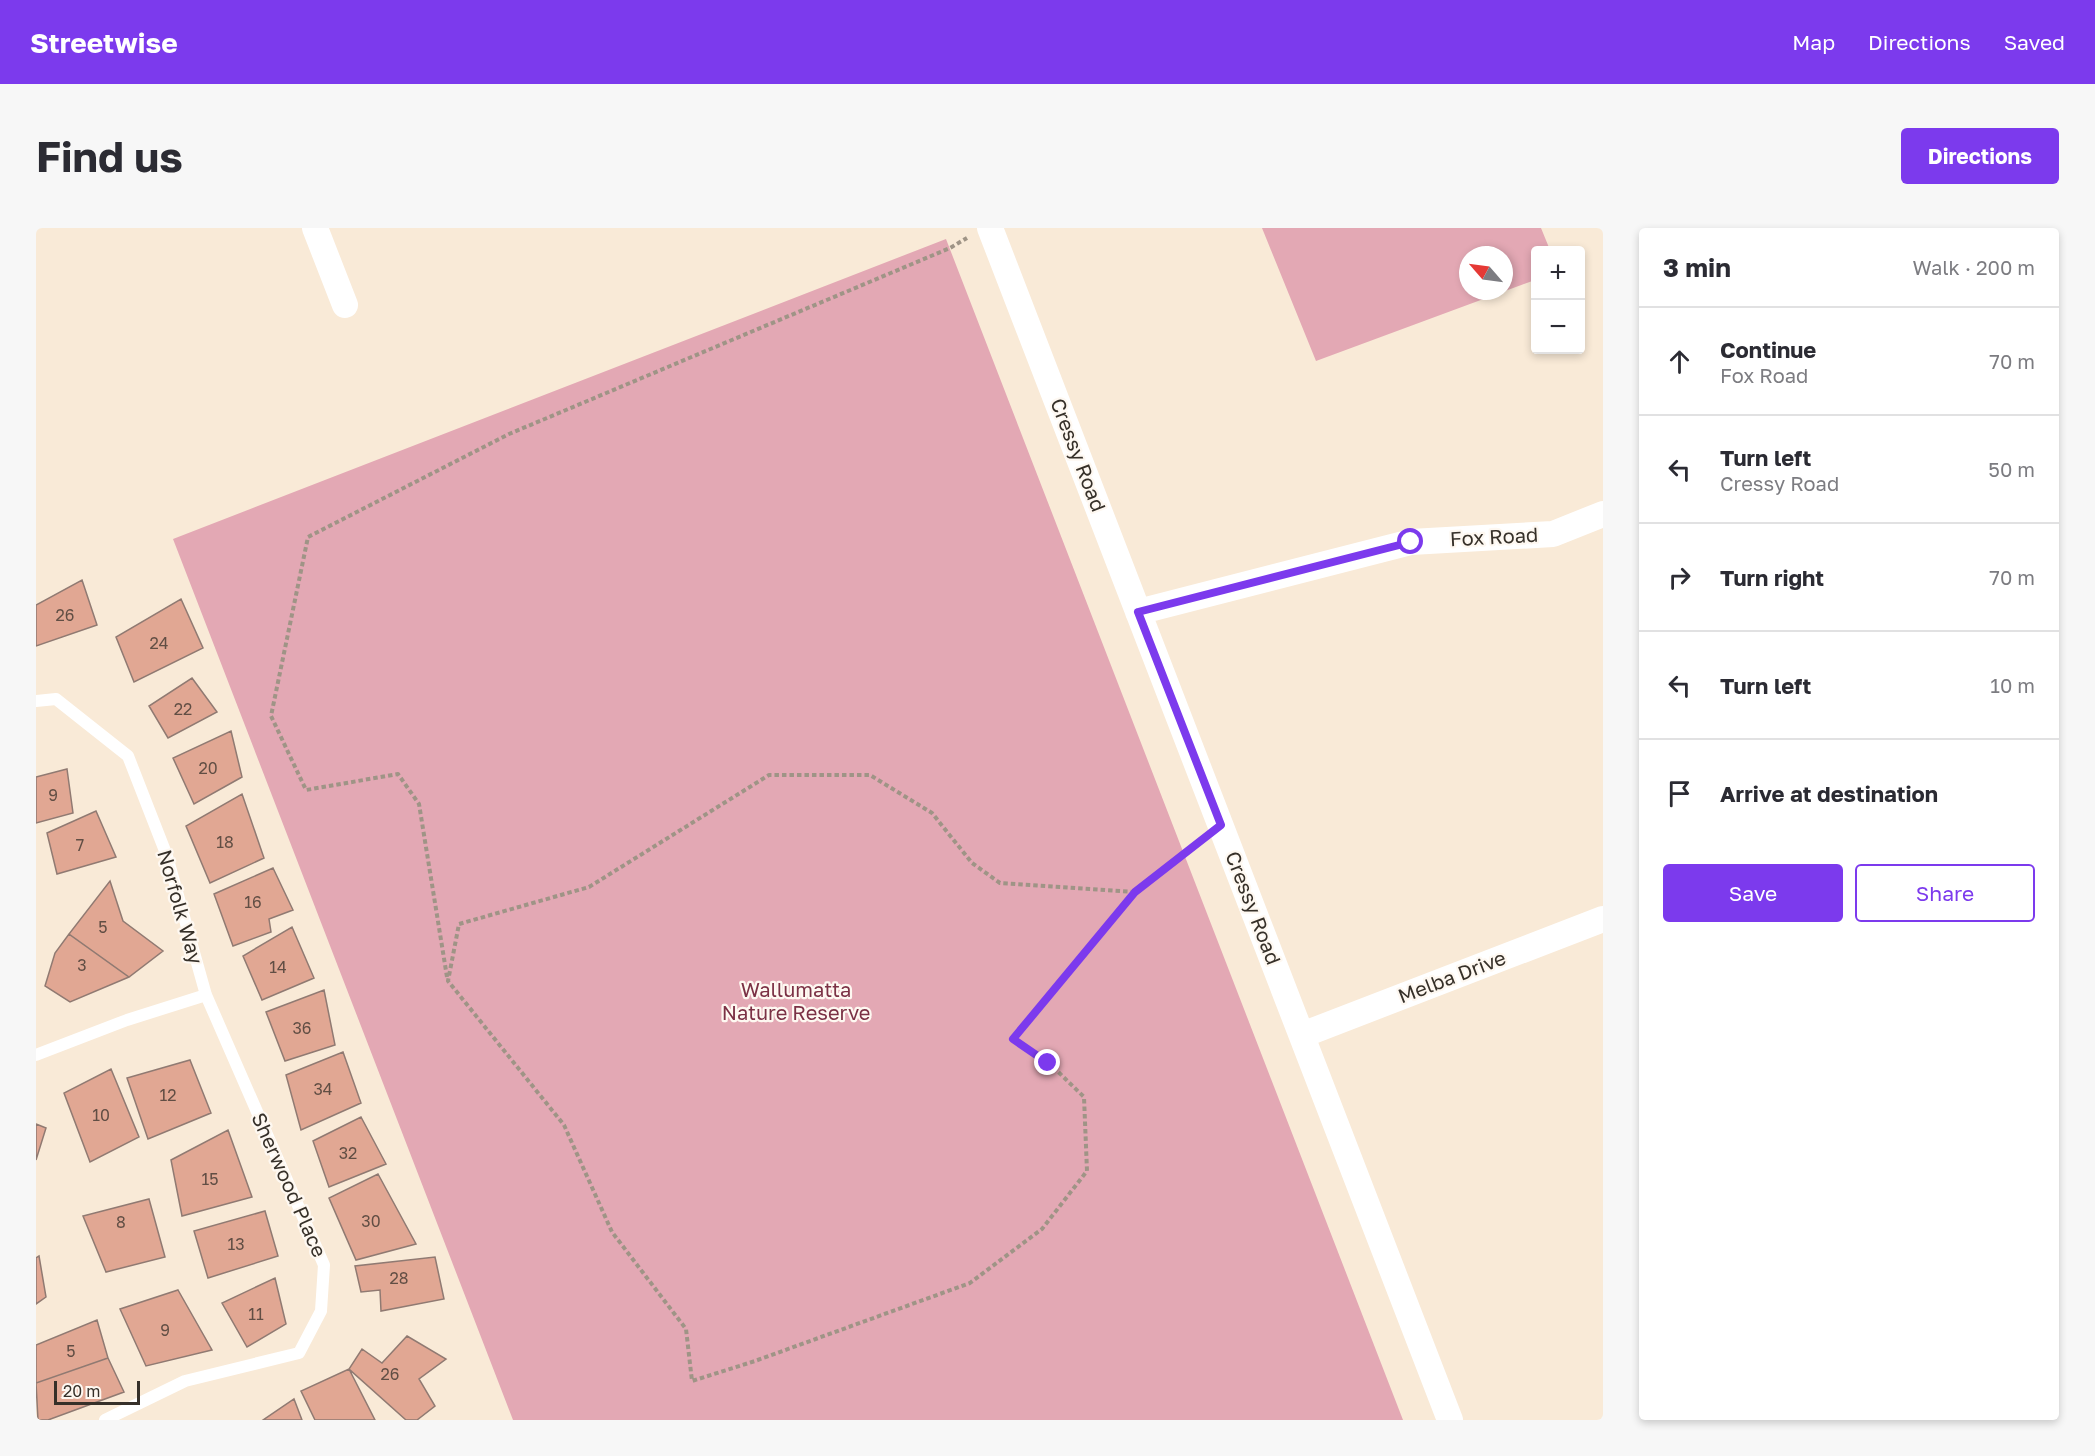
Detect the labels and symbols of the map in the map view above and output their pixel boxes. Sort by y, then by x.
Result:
north arrow [1459,246,1513,300]
street label: Cressy Road [1046,395,1111,515]
street label: Fox Road [1449,522,1539,550]
route start [1397,528,1423,554]
house number: 26 [56,605,74,625]
house number: 24 [149,633,169,653]
house number: 22 [174,699,192,719]
house number: 20 [198,758,218,778]
house number: 9 [48,785,58,805]
house number: 18 [216,832,234,852]
house number: 7 [76,835,84,855]
street label: Norfolk Way [153,847,209,967]
street label: Cressy Road [1221,848,1286,968]
house number: 16 [244,892,262,912]
house number: 5 [98,917,108,937]
street label: Melba Drive [1394,945,1509,1008]
house number: 3 [77,955,87,975]
house number: 14 [269,957,287,977]
park label: Wallumatta Nature Reserve [722,977,870,1024]
house number: 36 [292,1018,312,1038]
route end [1034,1049,1060,1075]
house number: 34 [313,1079,333,1099]
house number: 12 [159,1085,177,1105]
house number: 10 [92,1105,110,1125]
street label: Sherwood Place [247,1109,332,1261]
house number: 32 [339,1143,357,1163]
house number: 15 [201,1169,219,1189]
house number: 30 [361,1211,381,1231]
house number: 8 [116,1212,126,1232]
house number: 13 [227,1234,245,1254]
house number: 28 [389,1268,409,1288]
house number: 11 [248,1304,264,1324]
house number: 9 [160,1320,170,1340]
house number: 5 [66,1341,76,1361]
house number: 26 [381,1364,399,1384]
scale bar [54,1378,140,1406]

